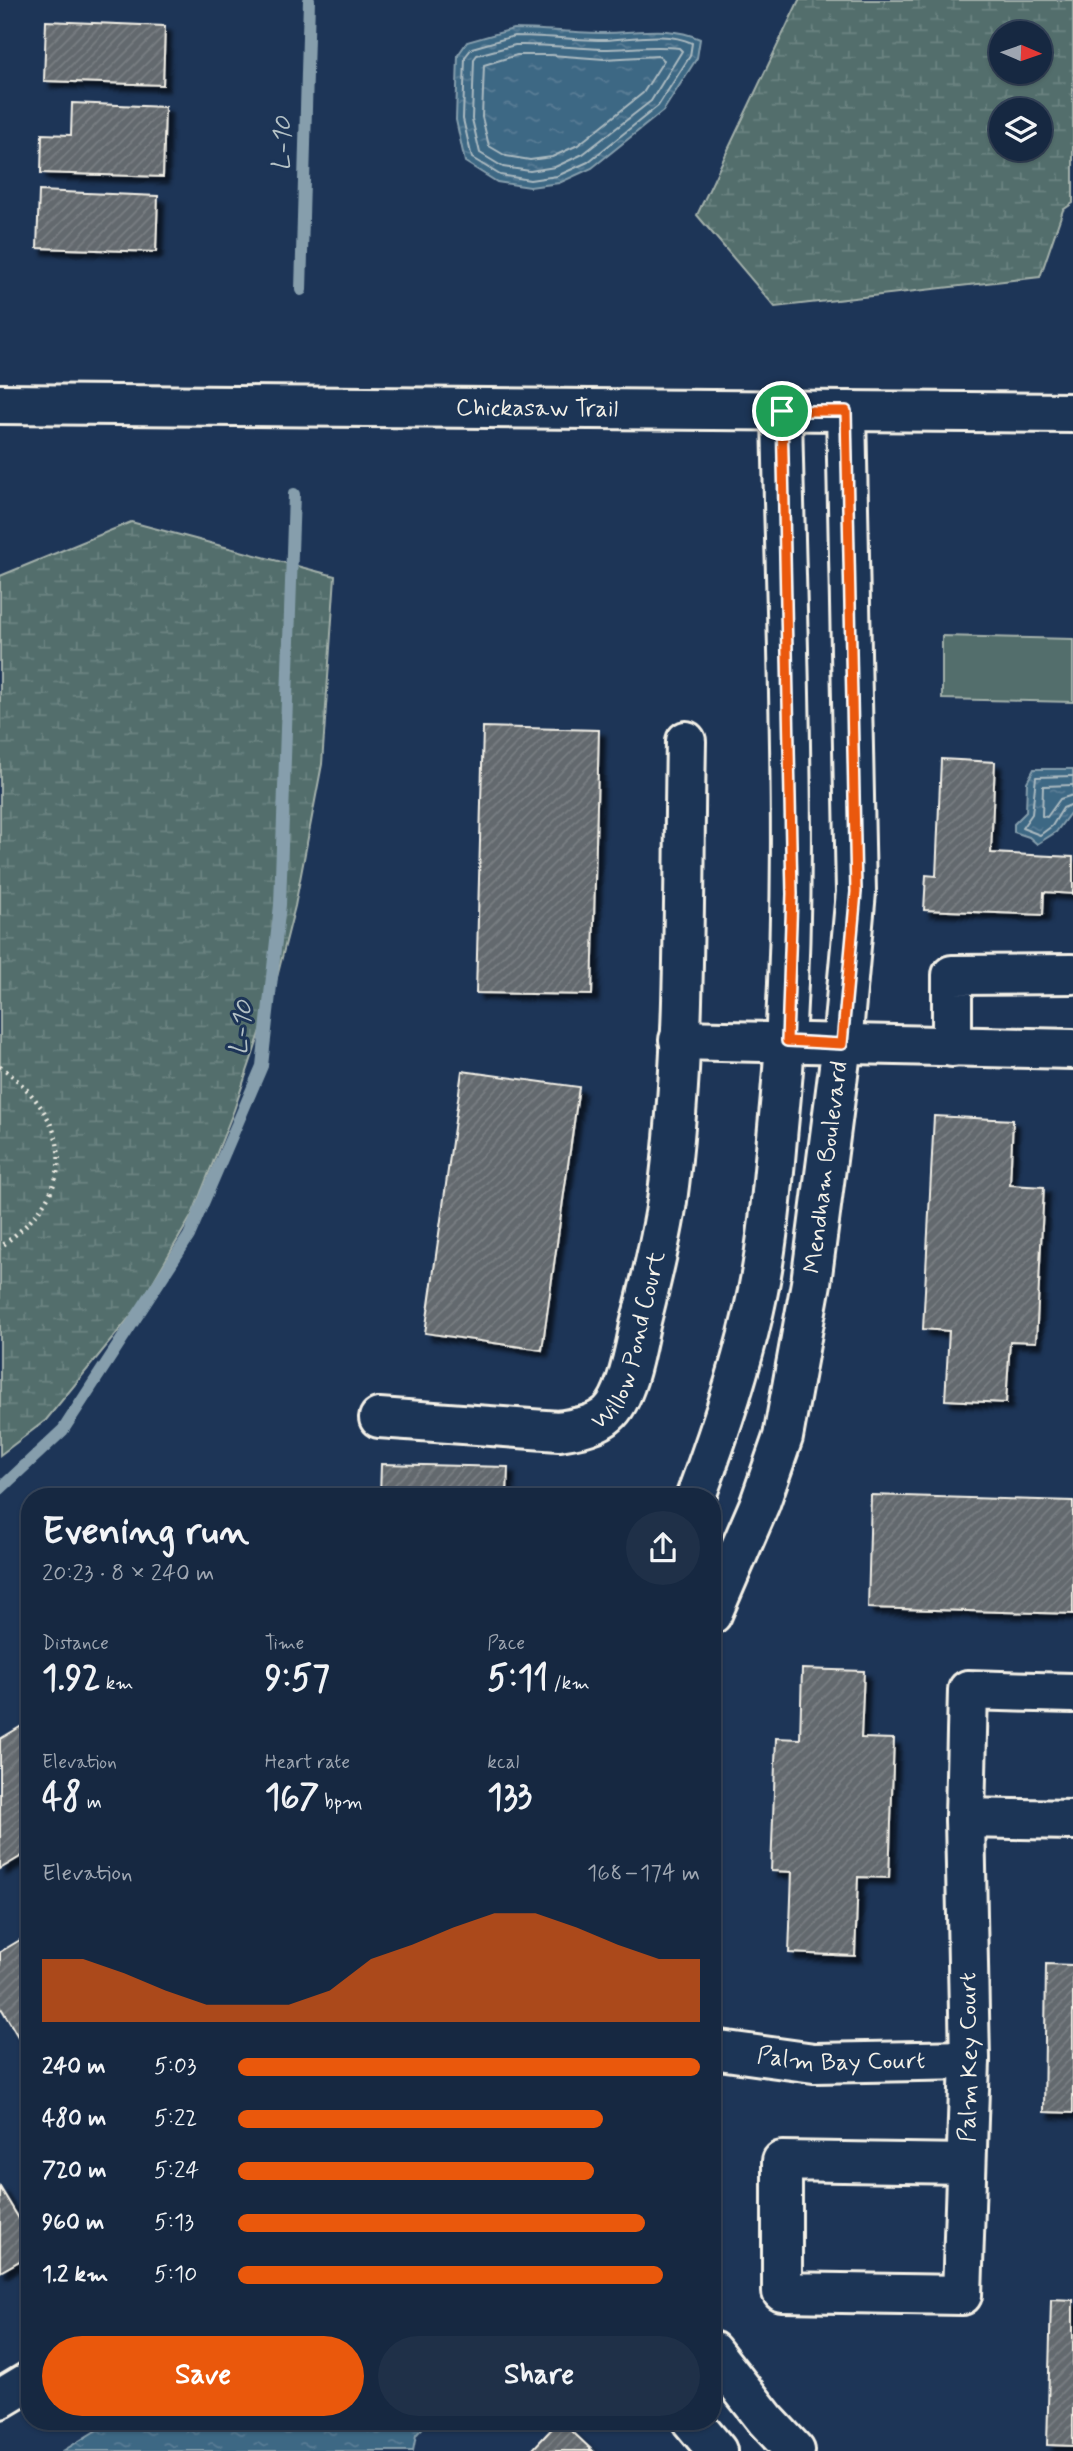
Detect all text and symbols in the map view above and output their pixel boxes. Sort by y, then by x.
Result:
north arrow [989,21,1052,84]
map controls [989,21,1052,161]
button: layers [989,98,1052,161]
water label: L-10 [265,115,301,172]
pin [752,381,812,441]
street label: Chickasaw Trail [456,392,618,425]
icon: arrive [763,392,801,430]
water label: L-10 [222,998,262,1057]
street label: Mendham Boulevard [797,1059,855,1275]
street label: Willow Pond Court [585,1248,673,1437]
text: Evening run [42,1508,249,1557]
button: share [626,1511,700,1585]
text: 20:23 · 8 × 240 m [42,1559,214,1589]
text: Distance [42,1631,109,1656]
text: Time [265,1631,304,1656]
text: Pace [487,1631,525,1656]
text: 1.92 [42,1656,101,1702]
text: 9:57 [265,1656,330,1702]
text: 5:11 [487,1656,548,1702]
text: km [101,1671,133,1696]
text: /km [548,1671,590,1696]
text: Elevation [42,1750,117,1775]
text: Heart rate [265,1750,350,1775]
text: kcal [487,1750,519,1775]
text: 48 [42,1775,82,1821]
text: 167 [265,1775,319,1821]
text: 133 [487,1775,532,1821]
text: m [82,1790,102,1815]
text: bpm [319,1790,363,1815]
text: Elevation [42,1859,133,1889]
text: 168–174 m [587,1859,700,1889]
street label: Palm Key Court [952,1972,986,2143]
street label: Palm Bay Court [755,2040,926,2078]
text: 240 m [42,2052,106,2082]
text: 5:03 [154,2052,197,2082]
text: 480 m [42,2104,106,2134]
text: 5:22 [154,2104,197,2134]
text: 720 m [42,2156,106,2186]
text: 5:24 [154,2156,199,2186]
text: 960 m [42,2208,104,2238]
text: 5:13 [154,2208,194,2238]
text: 1.2 km [42,2260,108,2290]
text: 5:10 [154,2260,197,2290]
button: Save [42,2336,364,2416]
button: Share [378,2336,700,2416]

